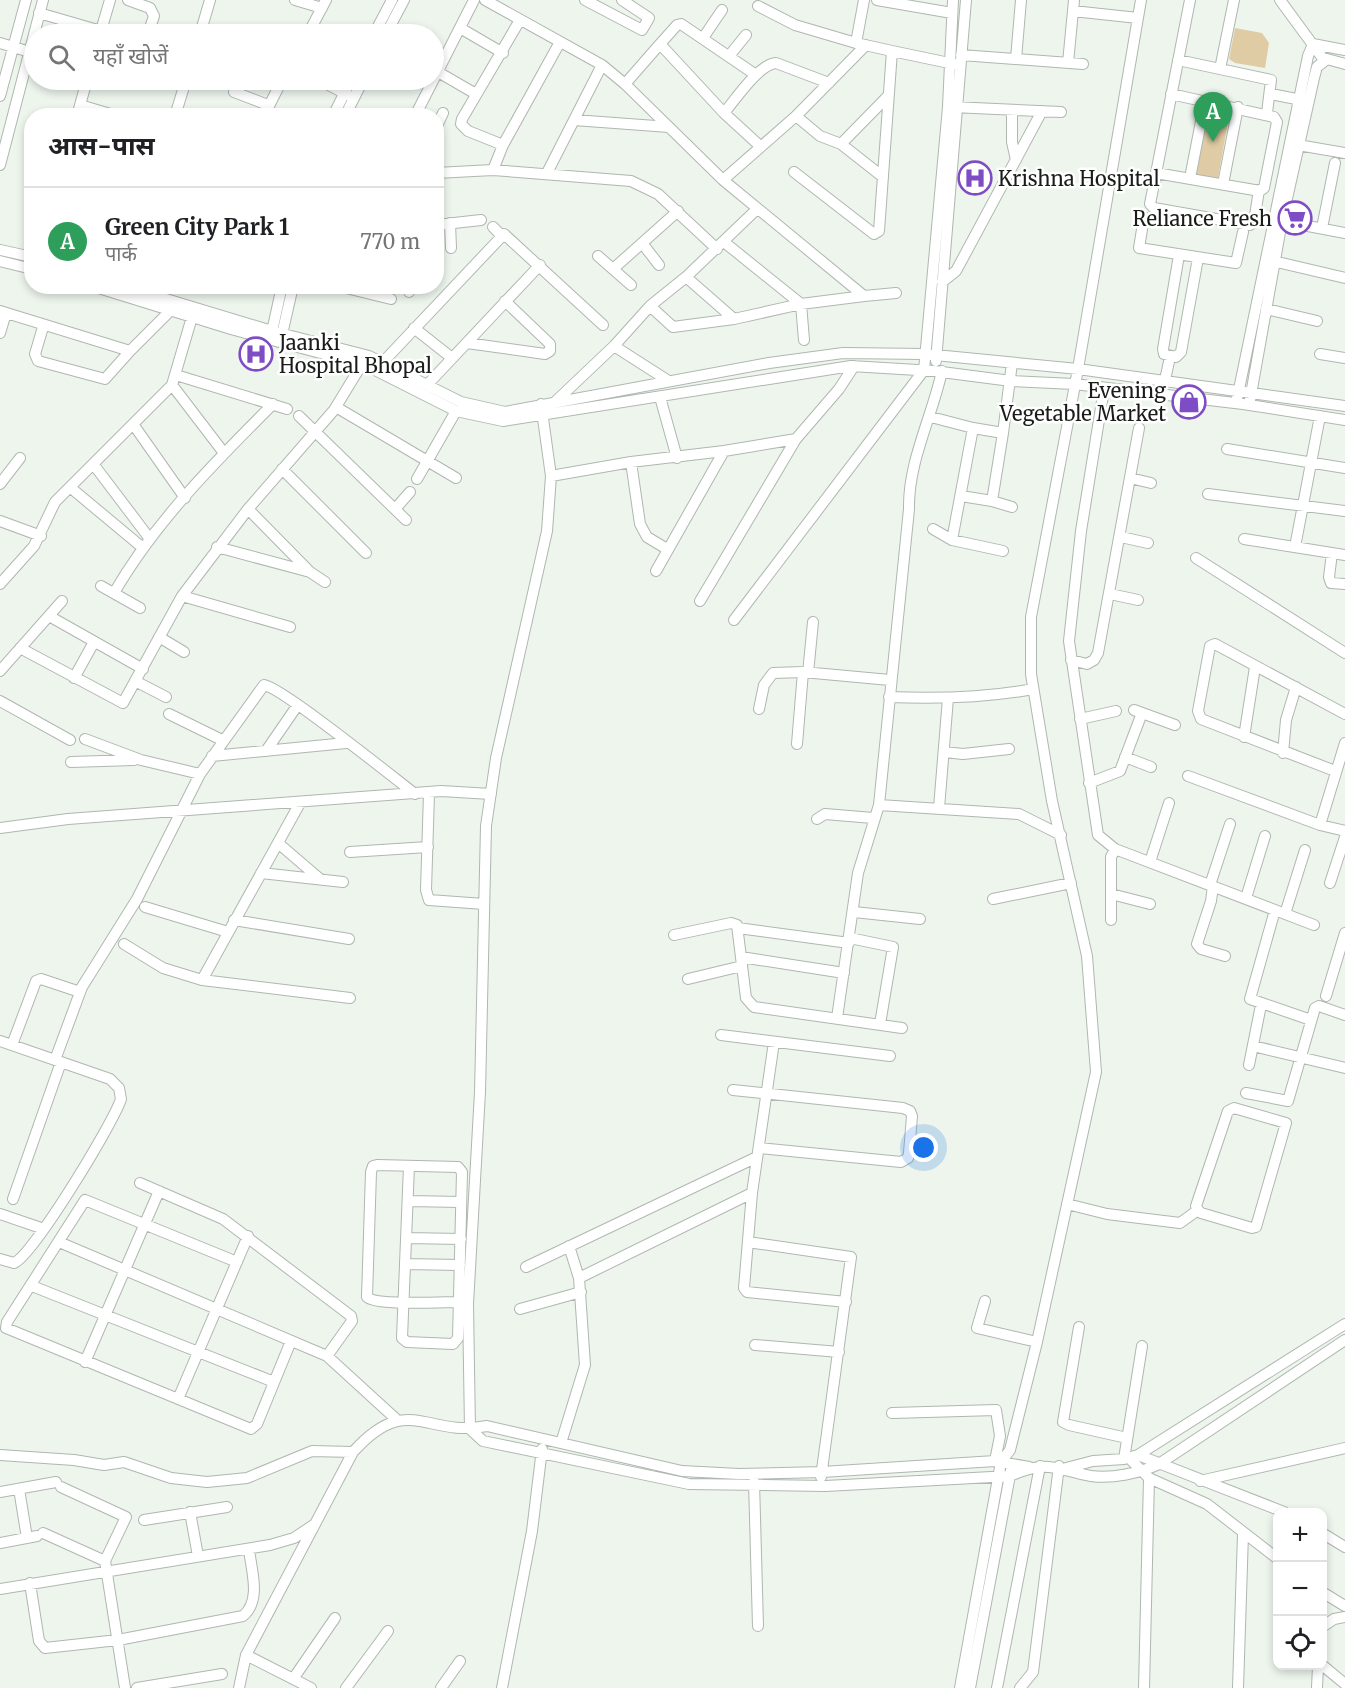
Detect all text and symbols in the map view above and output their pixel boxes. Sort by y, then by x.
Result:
search box [24,24,444,90]
icon: search [45,41,78,74]
text: यहाँ खोजें [93,42,168,70]
pin: A [1194,92,1232,142]
text: आस-पास [48,129,155,162]
hospital icon: Krishna Hospital [957,160,993,196]
place label: Krishna Hospital [998,166,1160,191]
supermarket icon: Reliance Fresh [1277,200,1313,236]
place label: Reliance Fresh [1133,206,1272,231]
text: Green City Park 1 [105,213,289,241]
text: A [60,229,75,254]
text: 770 m [360,229,420,254]
text: पार्क [105,241,137,266]
place label: Jaanki Hospital Bhopal [278,330,432,378]
hospital icon: Jaanki Hospital Bhopal [238,336,274,372]
place label: Evening Vegetable Market [999,378,1166,426]
shop icon: Evening Vegetable Market [1171,384,1207,420]
your location [909,1133,938,1162]
map controls [1273,1508,1327,1670]
button: + [1273,1508,1327,1562]
button: − [1273,1562,1327,1616]
button: locate [1273,1616,1327,1670]

